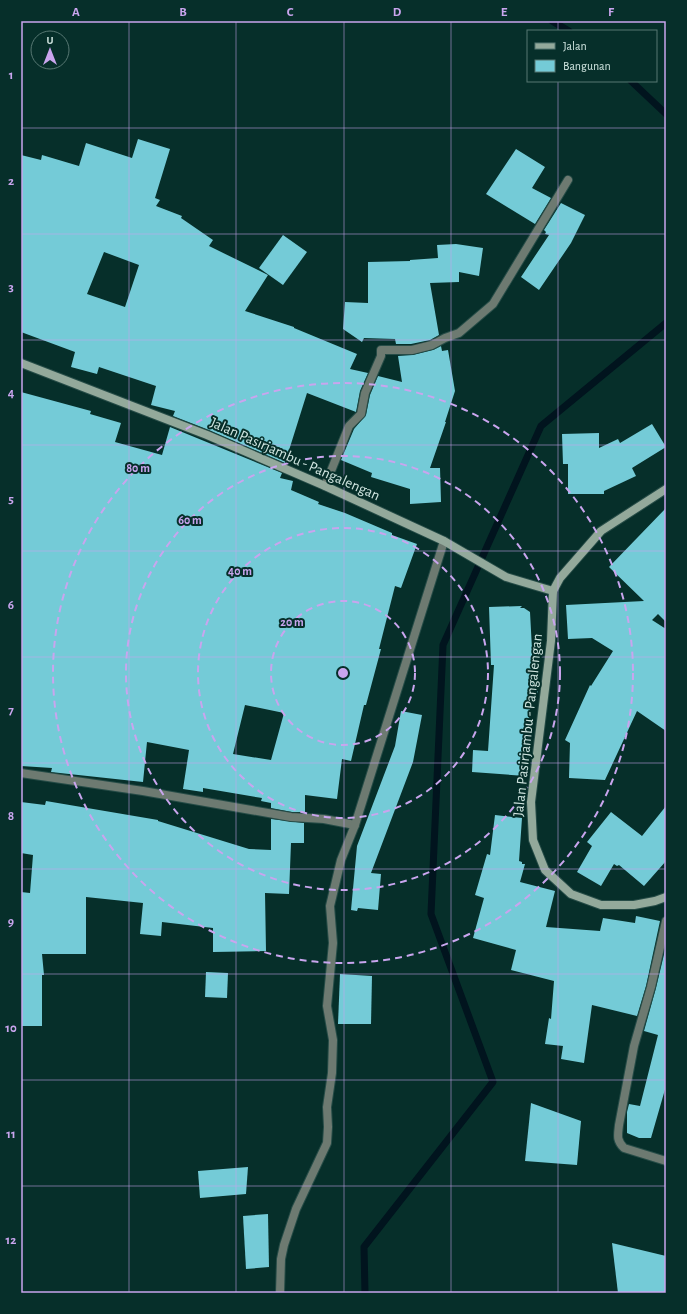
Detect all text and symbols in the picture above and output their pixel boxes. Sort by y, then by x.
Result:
text: A [72,6,80,19]
text: B [179,6,187,19]
text: C [287,6,294,19]
text: D [393,6,402,19]
text: E [501,6,508,19]
text: F [608,6,615,19]
north arrow [30,30,70,70]
legend [527,30,657,82]
text: U [46,35,54,46]
text: Jalan [563,40,587,52]
text: Bangunan [563,60,611,72]
text: 1 [9,69,13,82]
text: 2 [8,175,14,188]
text: 3 [8,281,14,294]
text: 4 [8,387,15,400]
street label: Jalan Pasirjambu - Pangalengan [208,415,382,503]
text: 80 m [126,462,150,474]
text: 5 [8,493,14,506]
text: 60 m [178,514,202,526]
text: 40 m [228,565,252,577]
text: 6 [8,599,14,612]
text: 20 m [280,616,304,628]
street label: Jalan Pasirjambu - Pangalengan [511,633,545,817]
centre of rings [336,666,350,680]
text: 7 [8,704,14,717]
text: 8 [8,810,14,823]
text: 9 [8,916,14,929]
text: 10 [5,1022,17,1035]
text: 11 [6,1128,16,1141]
text: 12 [6,1234,16,1247]

